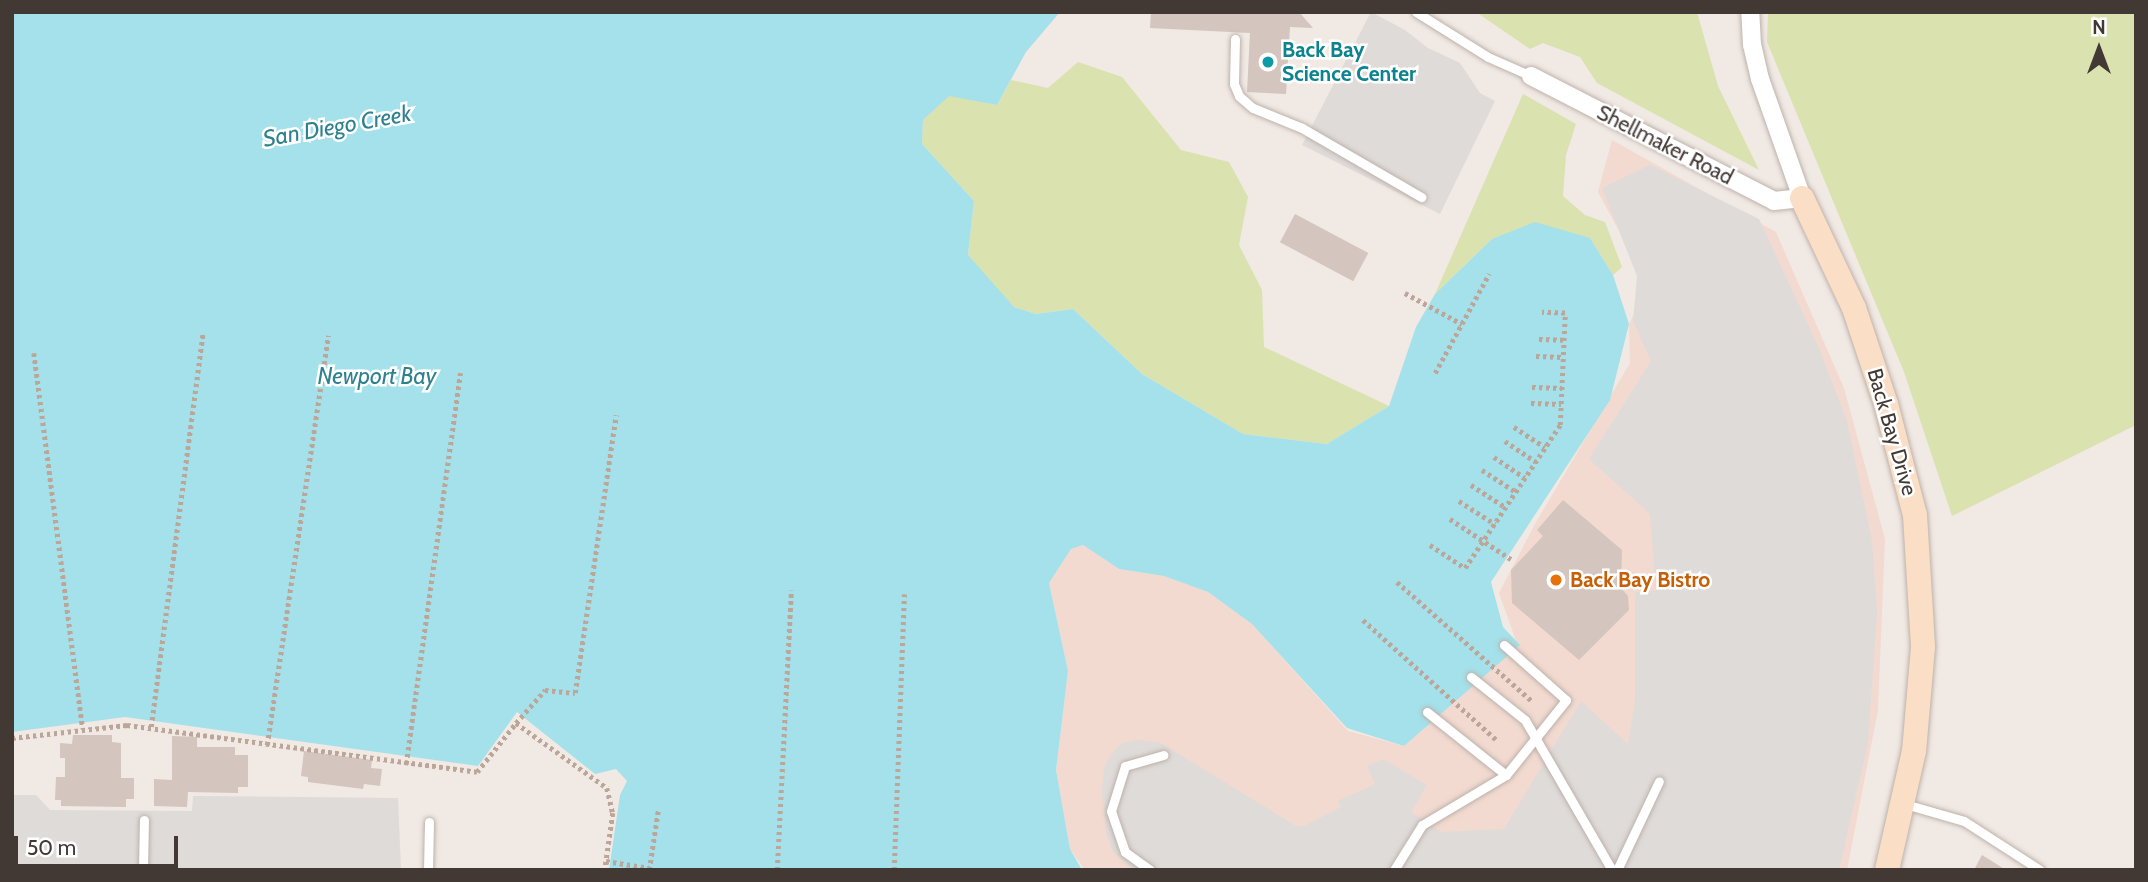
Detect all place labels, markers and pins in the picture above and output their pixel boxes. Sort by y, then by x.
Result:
place label: Back Bay Science Center [1282,37,1416,87]
marker: Back Bay Science Center [1260,54,1276,70]
place label: Back Bay Bistro [1570,567,1710,593]
marker: Back Bay Bistro [1548,572,1564,588]

